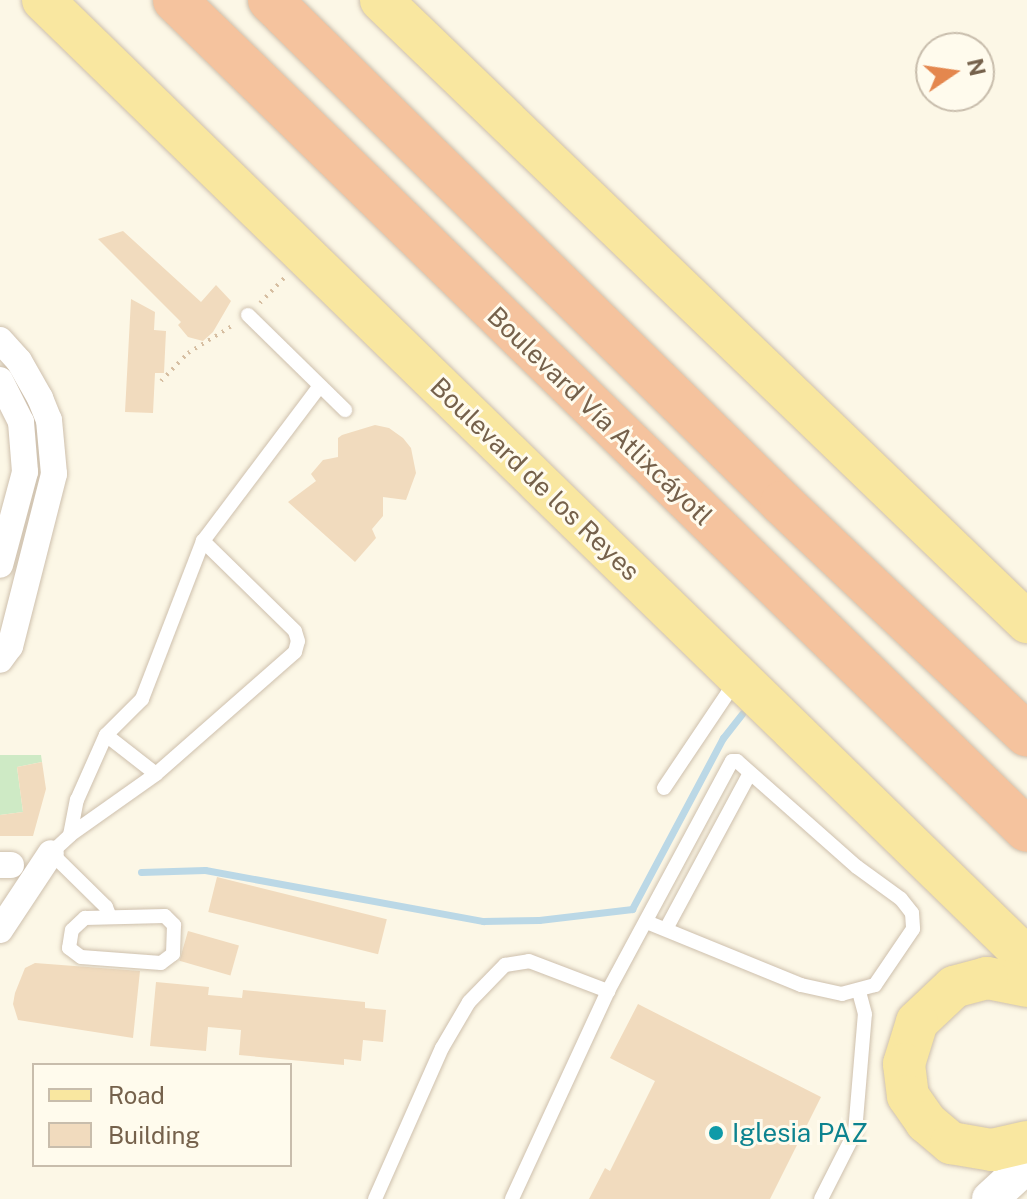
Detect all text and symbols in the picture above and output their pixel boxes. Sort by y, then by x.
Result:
north arrow [915,32,995,112]
text: N [962,56,991,78]
street label: Boulevard Vía Atlixcáyotl [481,300,719,532]
street label: Boulevard de los Reyes [424,371,646,587]
legend [32,1063,292,1167]
text: Road [108,1081,165,1109]
place label: Iglesia PAZ [732,1117,868,1149]
text: Building [108,1121,200,1149]
marker: Iglesia PAZ [707,1124,725,1142]

